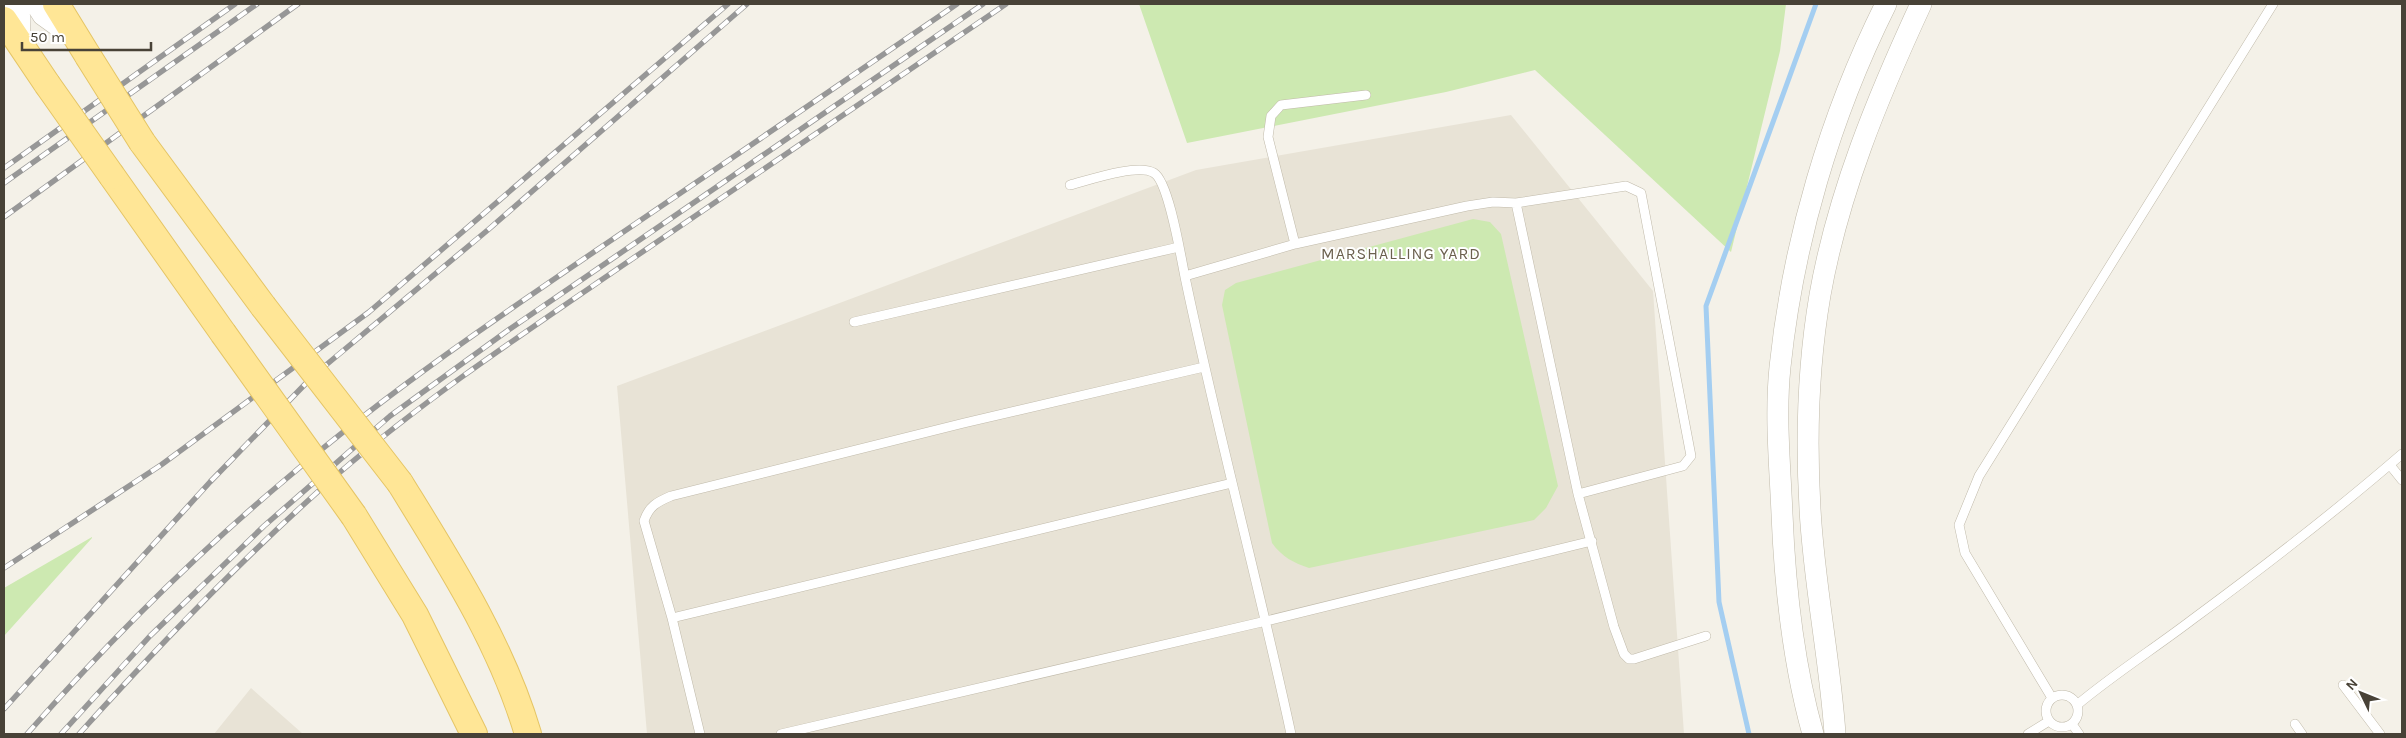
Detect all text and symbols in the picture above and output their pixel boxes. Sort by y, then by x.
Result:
scale bar [22,20,151,52]
text: 50 m [30,28,65,46]
district label: MARSHALLING YARD [1321,244,1481,263]
north arrow [2336,668,2386,718]
text: N [2342,675,2362,694]

